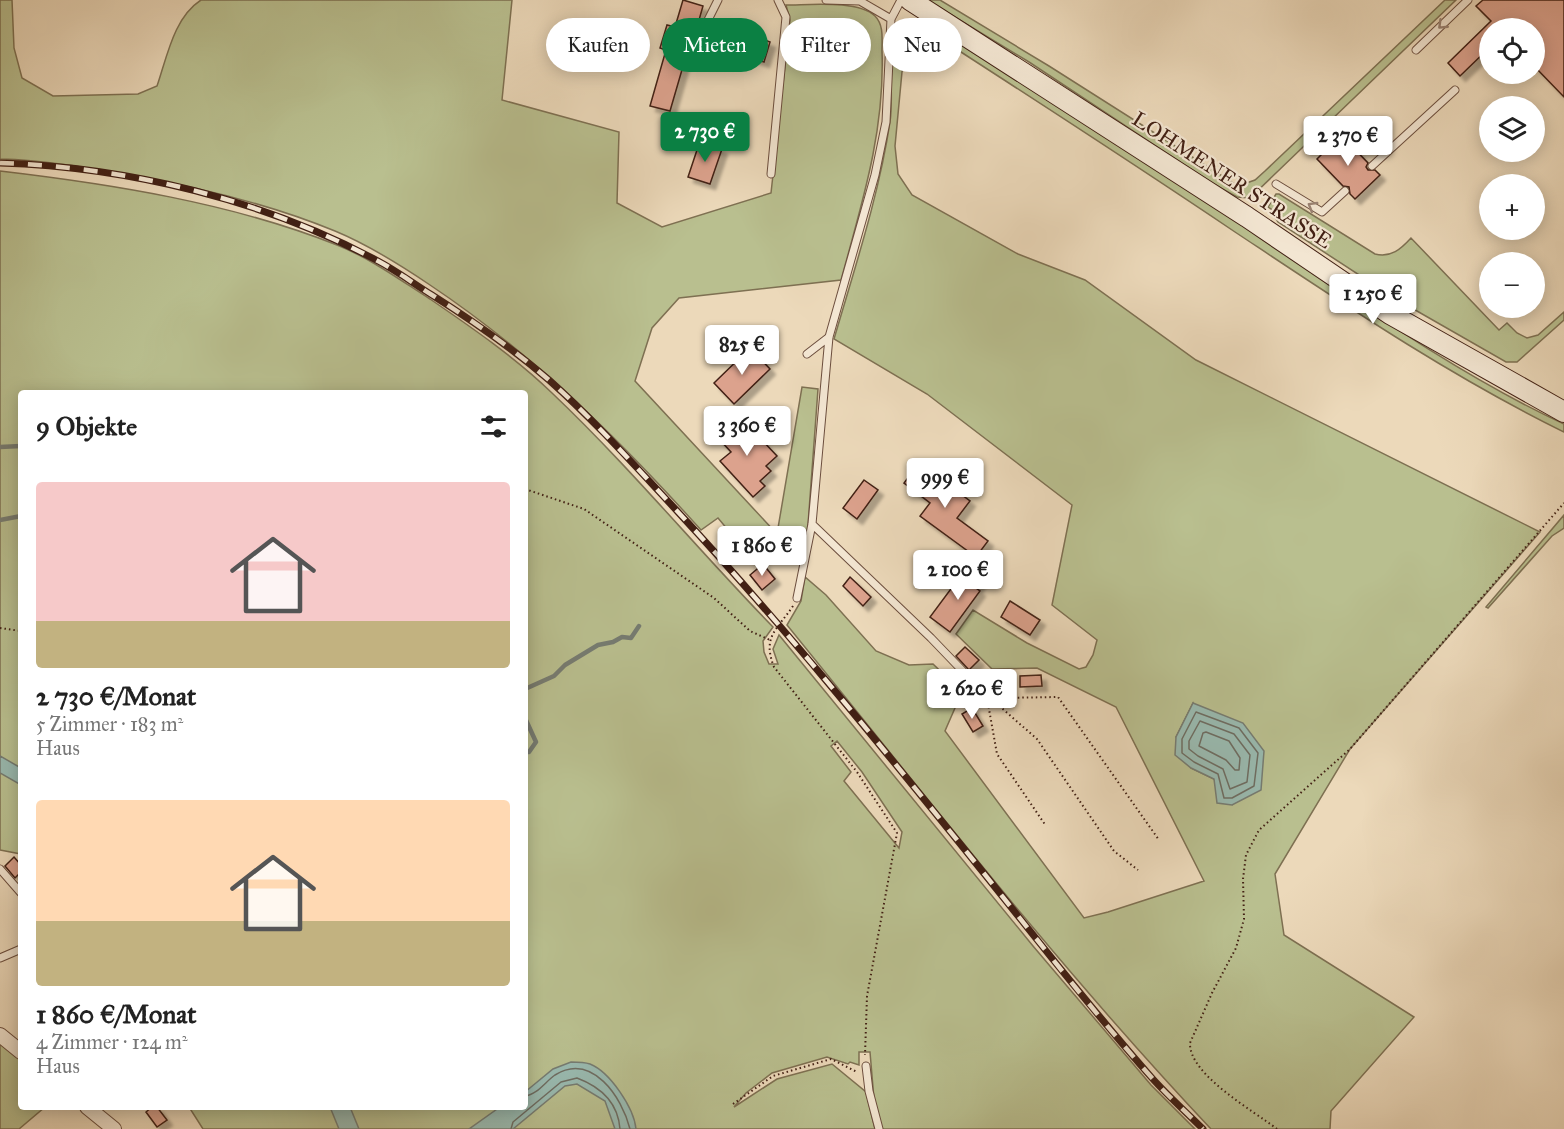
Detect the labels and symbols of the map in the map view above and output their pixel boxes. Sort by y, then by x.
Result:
one-way arrow [1439,18,1449,29]
street label: LOHMENER STRASSE [1127,106,1337,254]
pin: 2 730 € [650,112,760,163]
pin: 2 370 € [1293,116,1403,167]
one-way arrow [1308,202,1318,214]
pin: 1 250 € [1318,274,1428,325]
pin: 825 € [700,325,784,376]
pin: 3 360 € [692,406,802,457]
pin: 999 € [903,458,987,509]
pin: 1 860 € [707,526,817,577]
pin: 2 100 € [903,550,1013,601]
pin: 2 620 € [917,669,1027,720]

